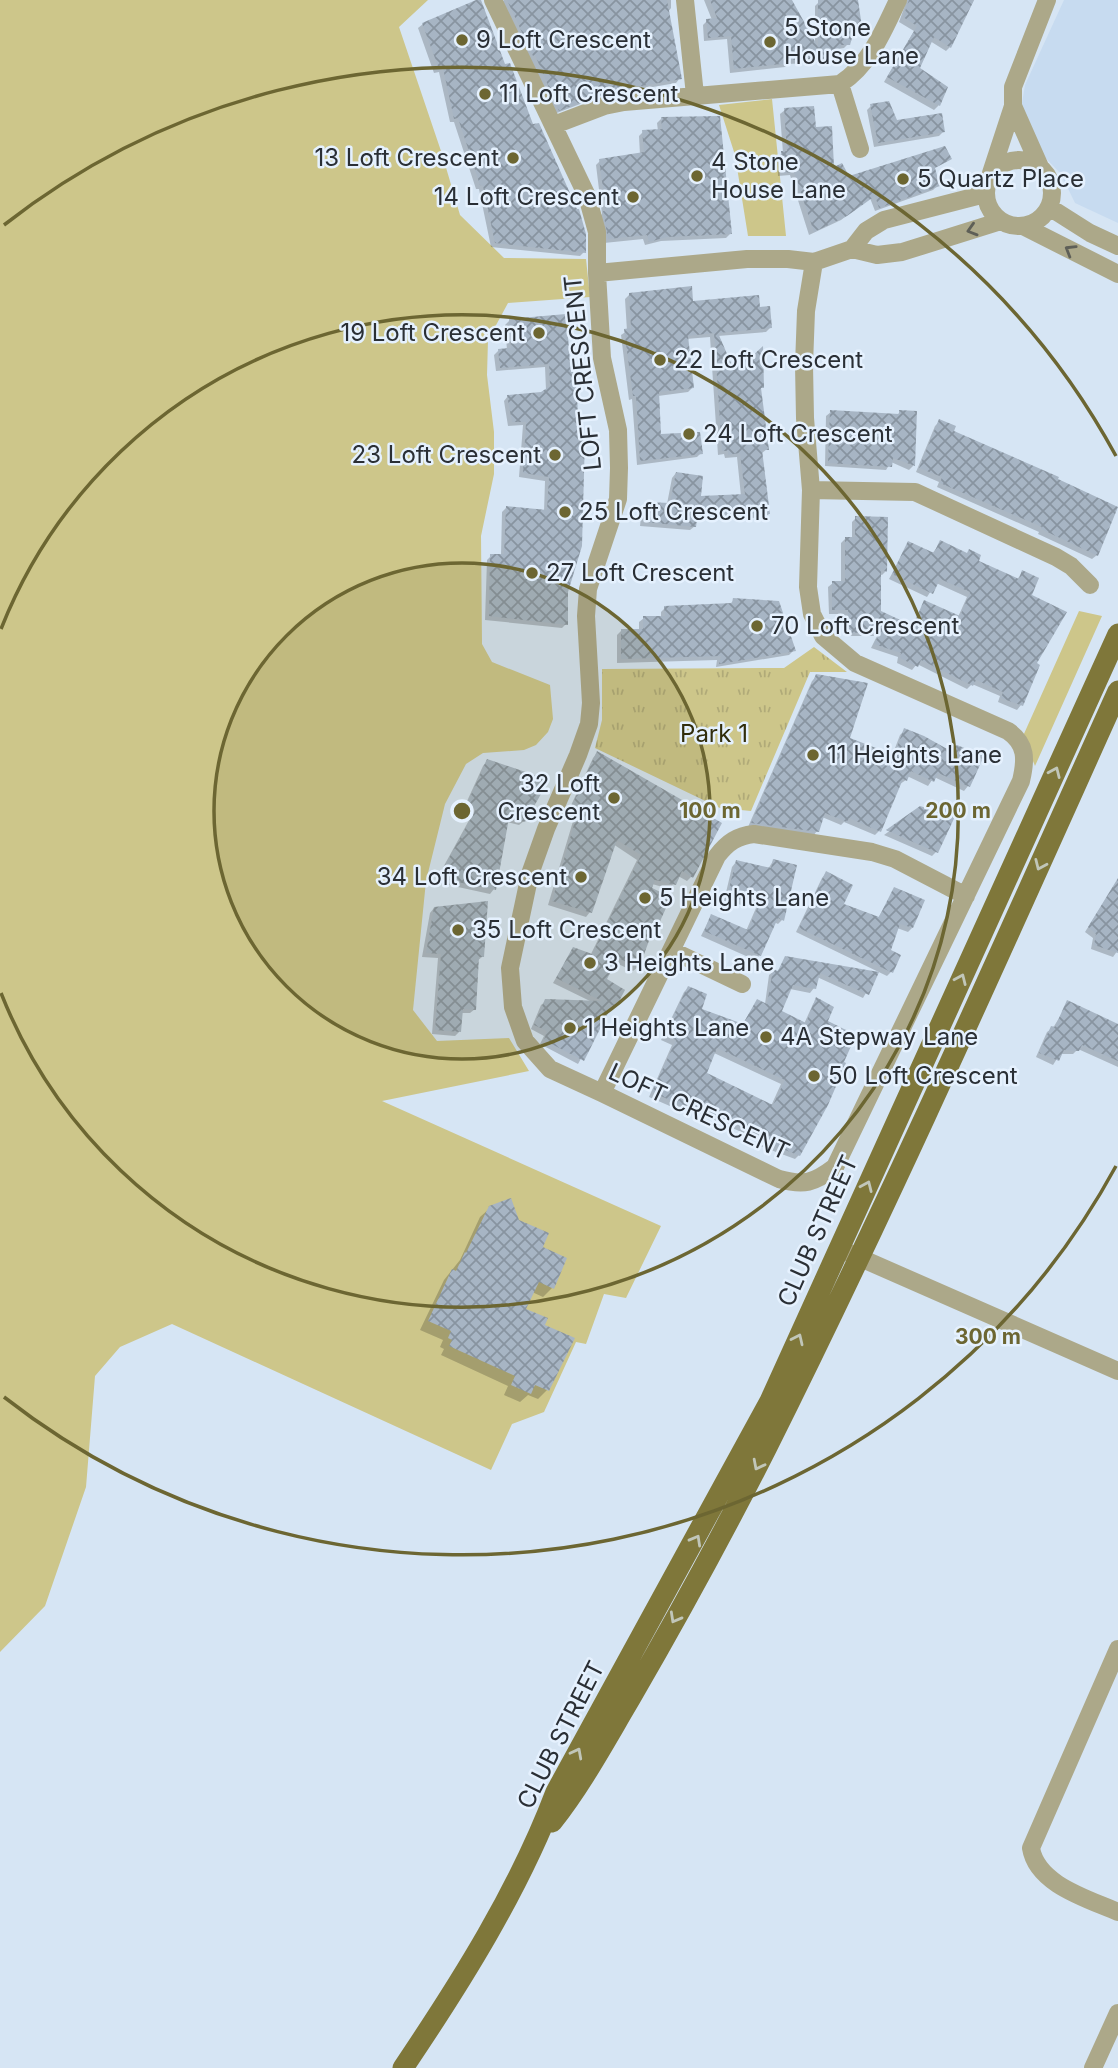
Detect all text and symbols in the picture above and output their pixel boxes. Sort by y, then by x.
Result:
place label: 5 Stone House Lane [784,13,919,70]
place label: 9 Loft Crescent [476,25,651,54]
marker: 9 Loft Crescent [454,32,470,48]
marker: 5 Stone House Lane [762,34,778,50]
place label: 11 Loft Crescent [499,79,679,108]
marker: 11 Loft Crescent [477,86,493,102]
place label: 13 Loft Crescent [314,143,499,172]
place label: 4 Stone House Lane [711,147,846,204]
marker: 13 Loft Crescent [505,150,521,166]
place label: 5 Quartz Place [917,164,1084,193]
marker: 4 Stone House Lane [689,168,705,184]
marker: 5 Quartz Place [895,171,911,187]
place label: 14 Loft Crescent [434,182,619,211]
marker: 14 Loft Crescent [625,189,641,205]
one-way arrow [966,222,978,237]
one-way arrow [1065,245,1078,258]
street label: LOFT CRESCENT [558,274,607,472]
place label: 19 Loft Crescent [340,318,525,347]
marker: 19 Loft Crescent [531,325,547,341]
place label: 22 Loft Crescent [674,345,863,374]
marker: 22 Loft Crescent [652,352,668,368]
place label: 24 Loft Crescent [703,419,893,448]
marker: 24 Loft Crescent [681,426,697,442]
place label: 23 Loft Crescent [352,440,541,469]
marker: 23 Loft Crescent [547,447,563,463]
place label: 25 Loft Crescent [579,497,768,526]
marker: 25 Loft Crescent [557,504,573,520]
place label: 27 Loft Crescent [546,558,734,587]
marker: 27 Loft Crescent [524,565,540,581]
place label: 70 Loft Crescent [771,611,959,640]
marker: 70 Loft Crescent [749,618,765,634]
park label: Park 1 [680,719,748,748]
place label: 11 Heights Lane [827,740,1002,769]
marker: 11 Heights Lane [805,747,821,763]
one-way arrow [1047,767,1061,779]
place label: 32 Loft Crescent [497,769,600,826]
marker: 32 Loft Crescent [606,790,622,806]
text: 100 m [679,798,741,823]
text: 200 m [925,798,991,823]
centre of rings [450,799,474,823]
one-way arrow [1034,858,1048,870]
place label: 34 Loft Crescent [377,862,567,891]
marker: 34 Loft Crescent [573,869,589,885]
place label: 5 Heights Lane [659,883,829,912]
marker: 5 Heights Lane [637,890,653,906]
place label: 35 Loft Crescent [472,915,662,944]
marker: 35 Loft Crescent [450,922,466,938]
place label: 3 Heights Lane [604,948,774,977]
marker: 3 Heights Lane [582,955,598,971]
one-way arrow [953,974,967,986]
place label: 1 Heights Lane [584,1013,749,1042]
marker: 1 Heights Lane [562,1020,578,1036]
place label: 4A Stepway Lane [780,1022,978,1051]
marker: 4A Stepway Lane [758,1029,774,1045]
street label: LOFT CRESCENT [604,1057,794,1166]
place label: 50 Loft Crescent [828,1061,1018,1090]
marker: 50 Loft Crescent [806,1068,822,1084]
street label: CLUB STREET [771,1151,864,1311]
one-way arrow [859,1181,873,1193]
text: 300 m [955,1324,1021,1349]
one-way arrow [790,1334,804,1346]
one-way arrow [752,1458,766,1470]
one-way arrow [688,1534,701,1547]
one-way arrow [670,1611,683,1624]
street label: CLUB STREET [511,1656,610,1814]
one-way arrow [569,1748,583,1760]

